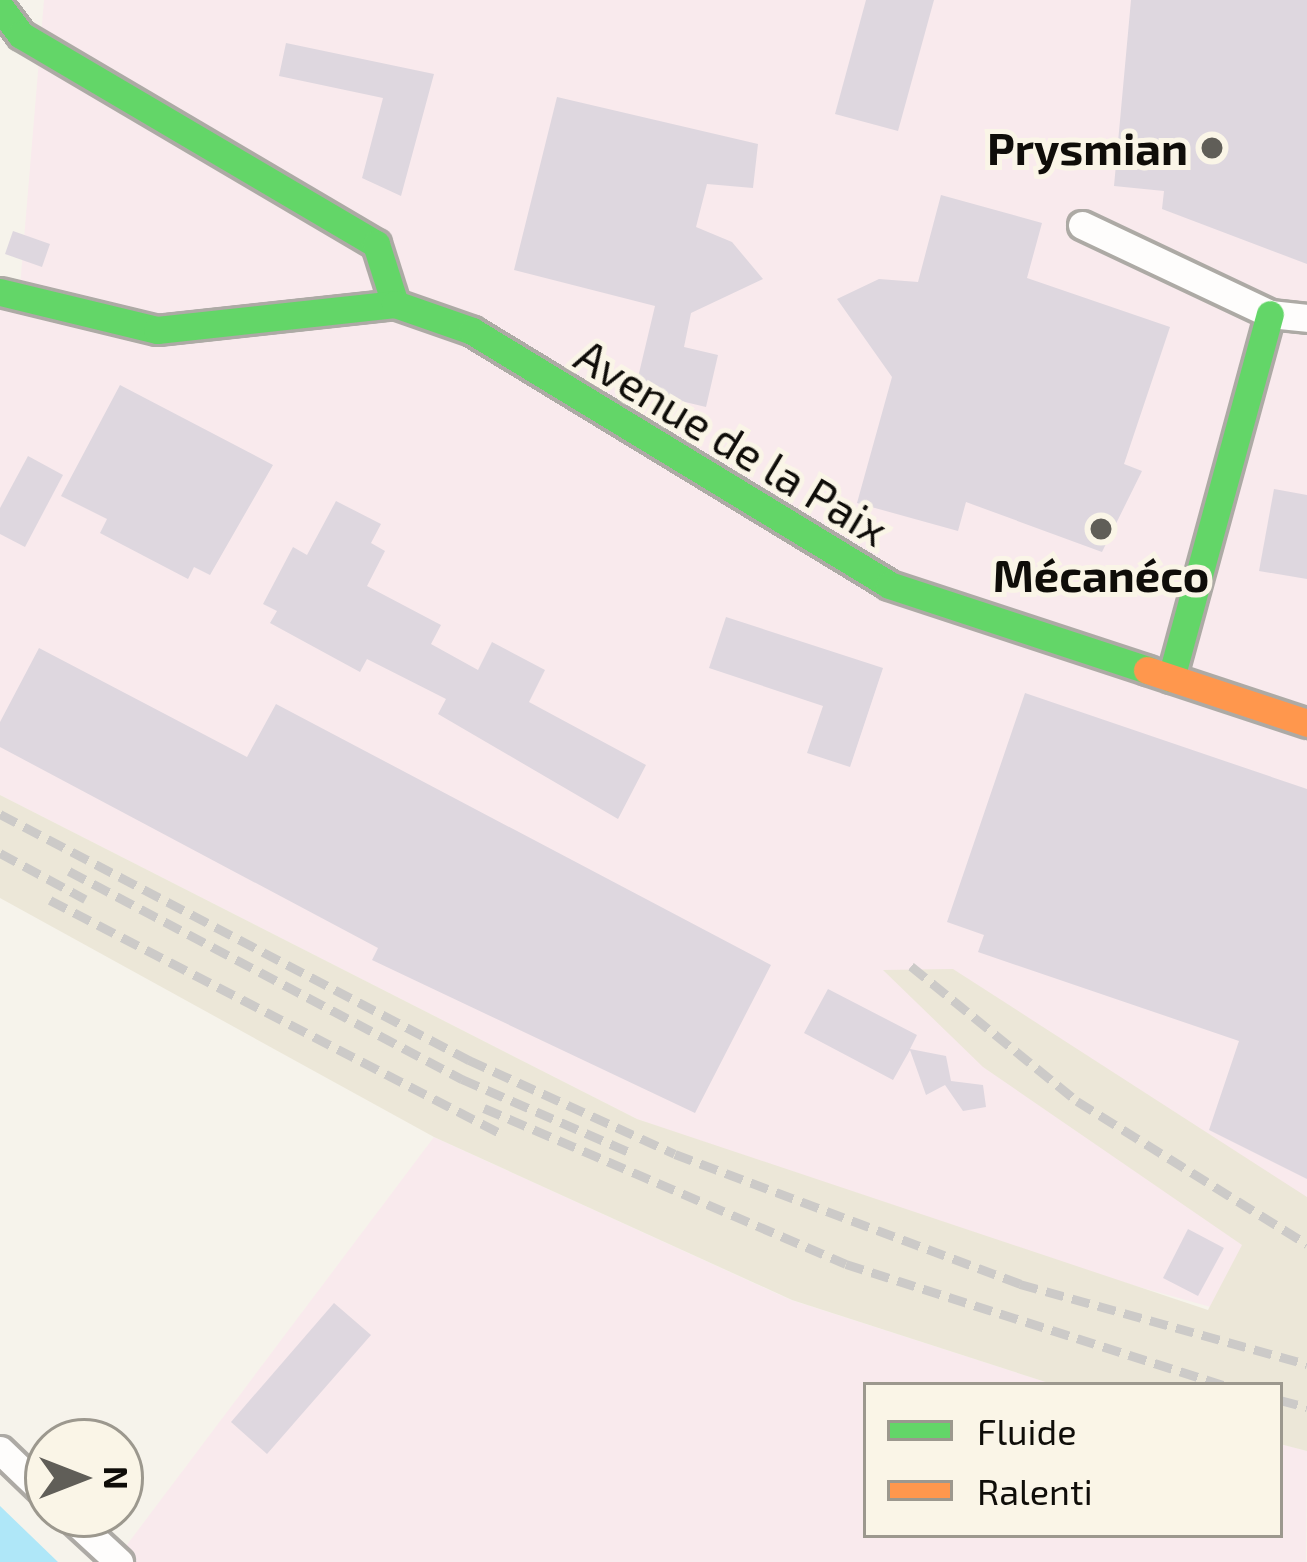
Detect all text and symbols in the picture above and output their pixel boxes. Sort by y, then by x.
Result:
place label: Prysmian [987,121,1188,175]
marker: Prysmian [1199,135,1225,161]
street label: Avenue de la Paix [566,327,898,557]
marker: Mécanéco [1088,516,1114,542]
place label: Mécanéco [993,548,1209,602]
legend [863,1382,1283,1538]
text: Fluide [977,1409,1077,1452]
north arrow [24,1418,144,1538]
text: N [97,1466,137,1490]
text: Ralenti [977,1469,1093,1512]

